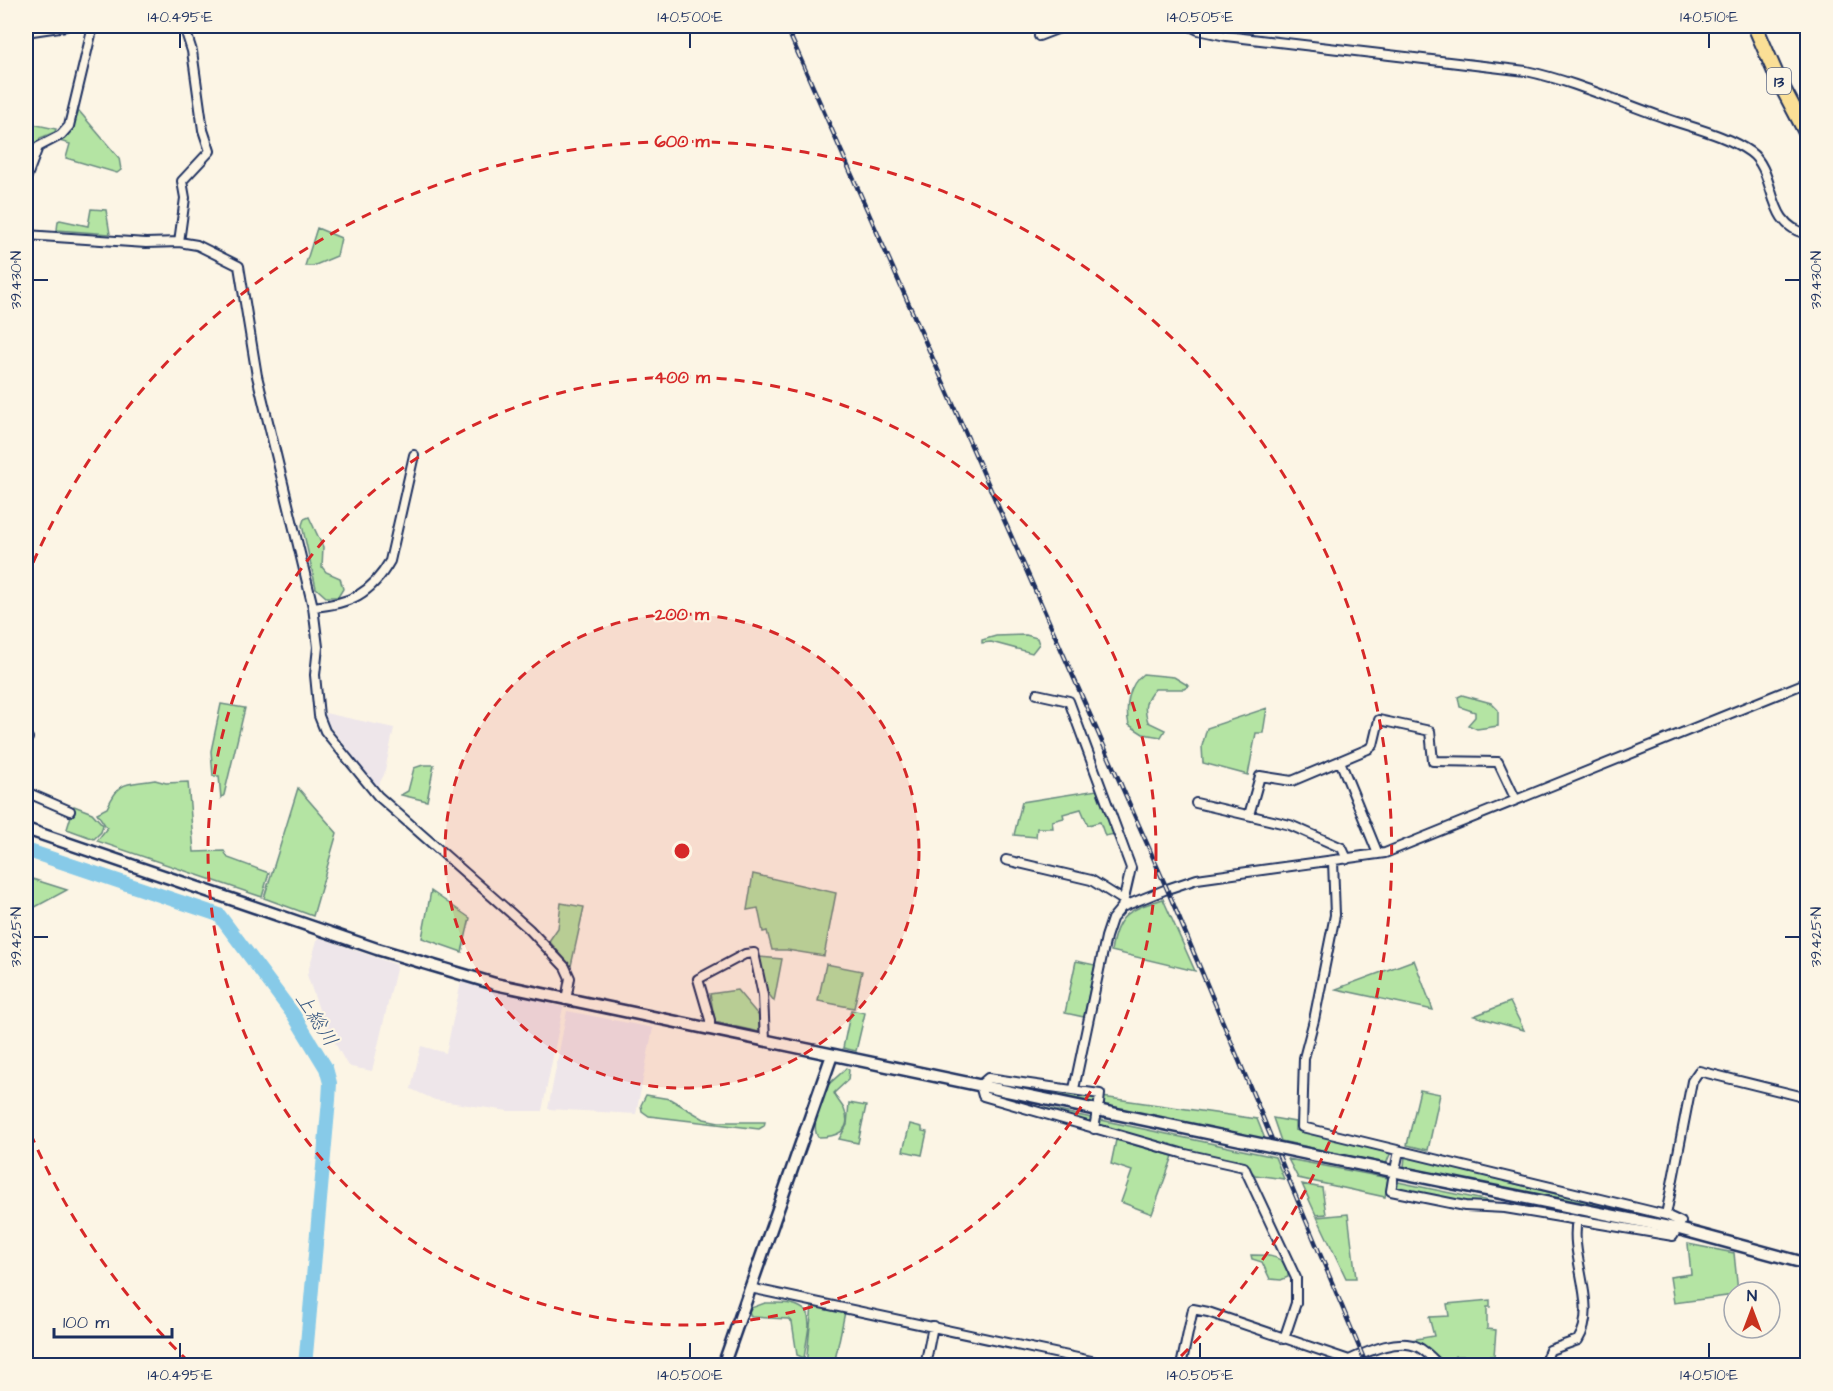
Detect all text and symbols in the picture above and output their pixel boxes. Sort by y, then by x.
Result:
text: 140.495°E [147,7,213,28]
text: 140.500°E [657,7,723,28]
text: 140.505°E [1167,7,1233,28]
text: 140.510°E [1680,7,1738,28]
road number: 13 [1767,68,1791,94]
text: 600 m [654,129,711,154]
text: 39.430°N [6,251,27,309]
text: 39.430°N [1806,251,1827,309]
text: 400 m [654,365,711,390]
text: 200 m [654,602,710,627]
centre of rings [672,841,692,861]
text: 39.425°N [6,907,27,967]
text: 39.425°N [1806,907,1827,967]
water label: 上総川 [288,987,344,1052]
north arrow [1722,1280,1782,1340]
text: N [1747,1285,1757,1307]
scale bar [54,1301,172,1339]
text: 100 m [63,1310,109,1335]
text: 140.495°E [147,1365,213,1386]
text: 140.500°E [657,1365,723,1386]
text: 140.505°E [1167,1365,1233,1386]
text: 140.510°E [1680,1365,1738,1386]

